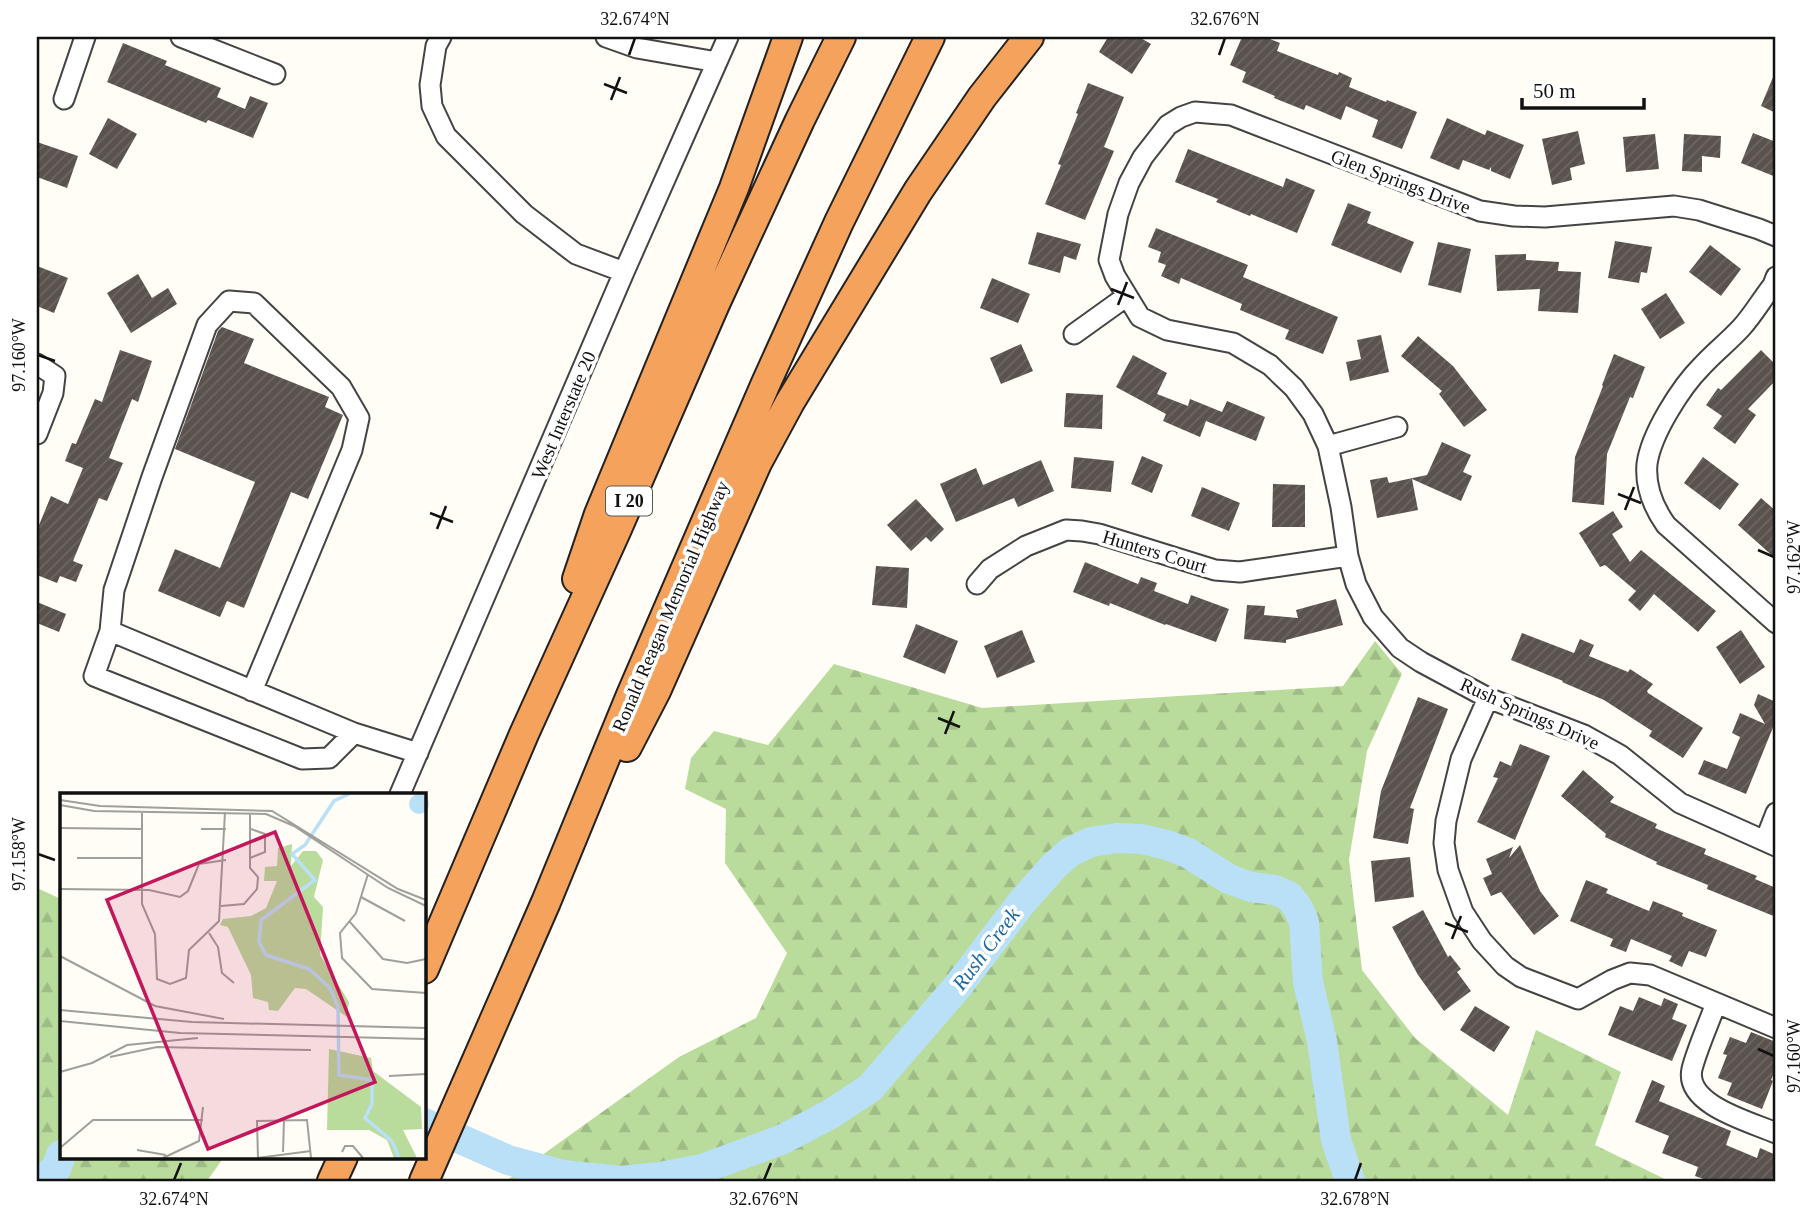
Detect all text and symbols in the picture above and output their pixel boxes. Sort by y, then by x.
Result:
text: 32.674°N [600,9,670,29]
text: 32.676°N [1190,9,1260,29]
scale bar [1522,66,1645,110]
text: 50 m [1533,79,1576,103]
street label: Glen Springs Drive [1328,145,1474,218]
text: 97.160°W [9,318,29,392]
street label: West Interstate 20 [527,348,600,482]
street label: Ronald Reagan Memorial Highway [608,477,733,735]
road number: I 20 [606,486,652,516]
text: 97.162°W [1784,520,1804,594]
street label: Hunters Court [1100,526,1210,578]
street label: Rush Springs Drive [1457,673,1603,754]
inset map [60,793,425,1158]
text: 97.158°W [9,817,29,891]
water label: Rush Creek [947,903,1025,996]
text: 97.160°W [1784,1019,1804,1093]
text: 32.674°N [139,1189,209,1209]
text: 32.676°N [729,1189,799,1209]
text: 32.678°N [1320,1189,1390,1209]

